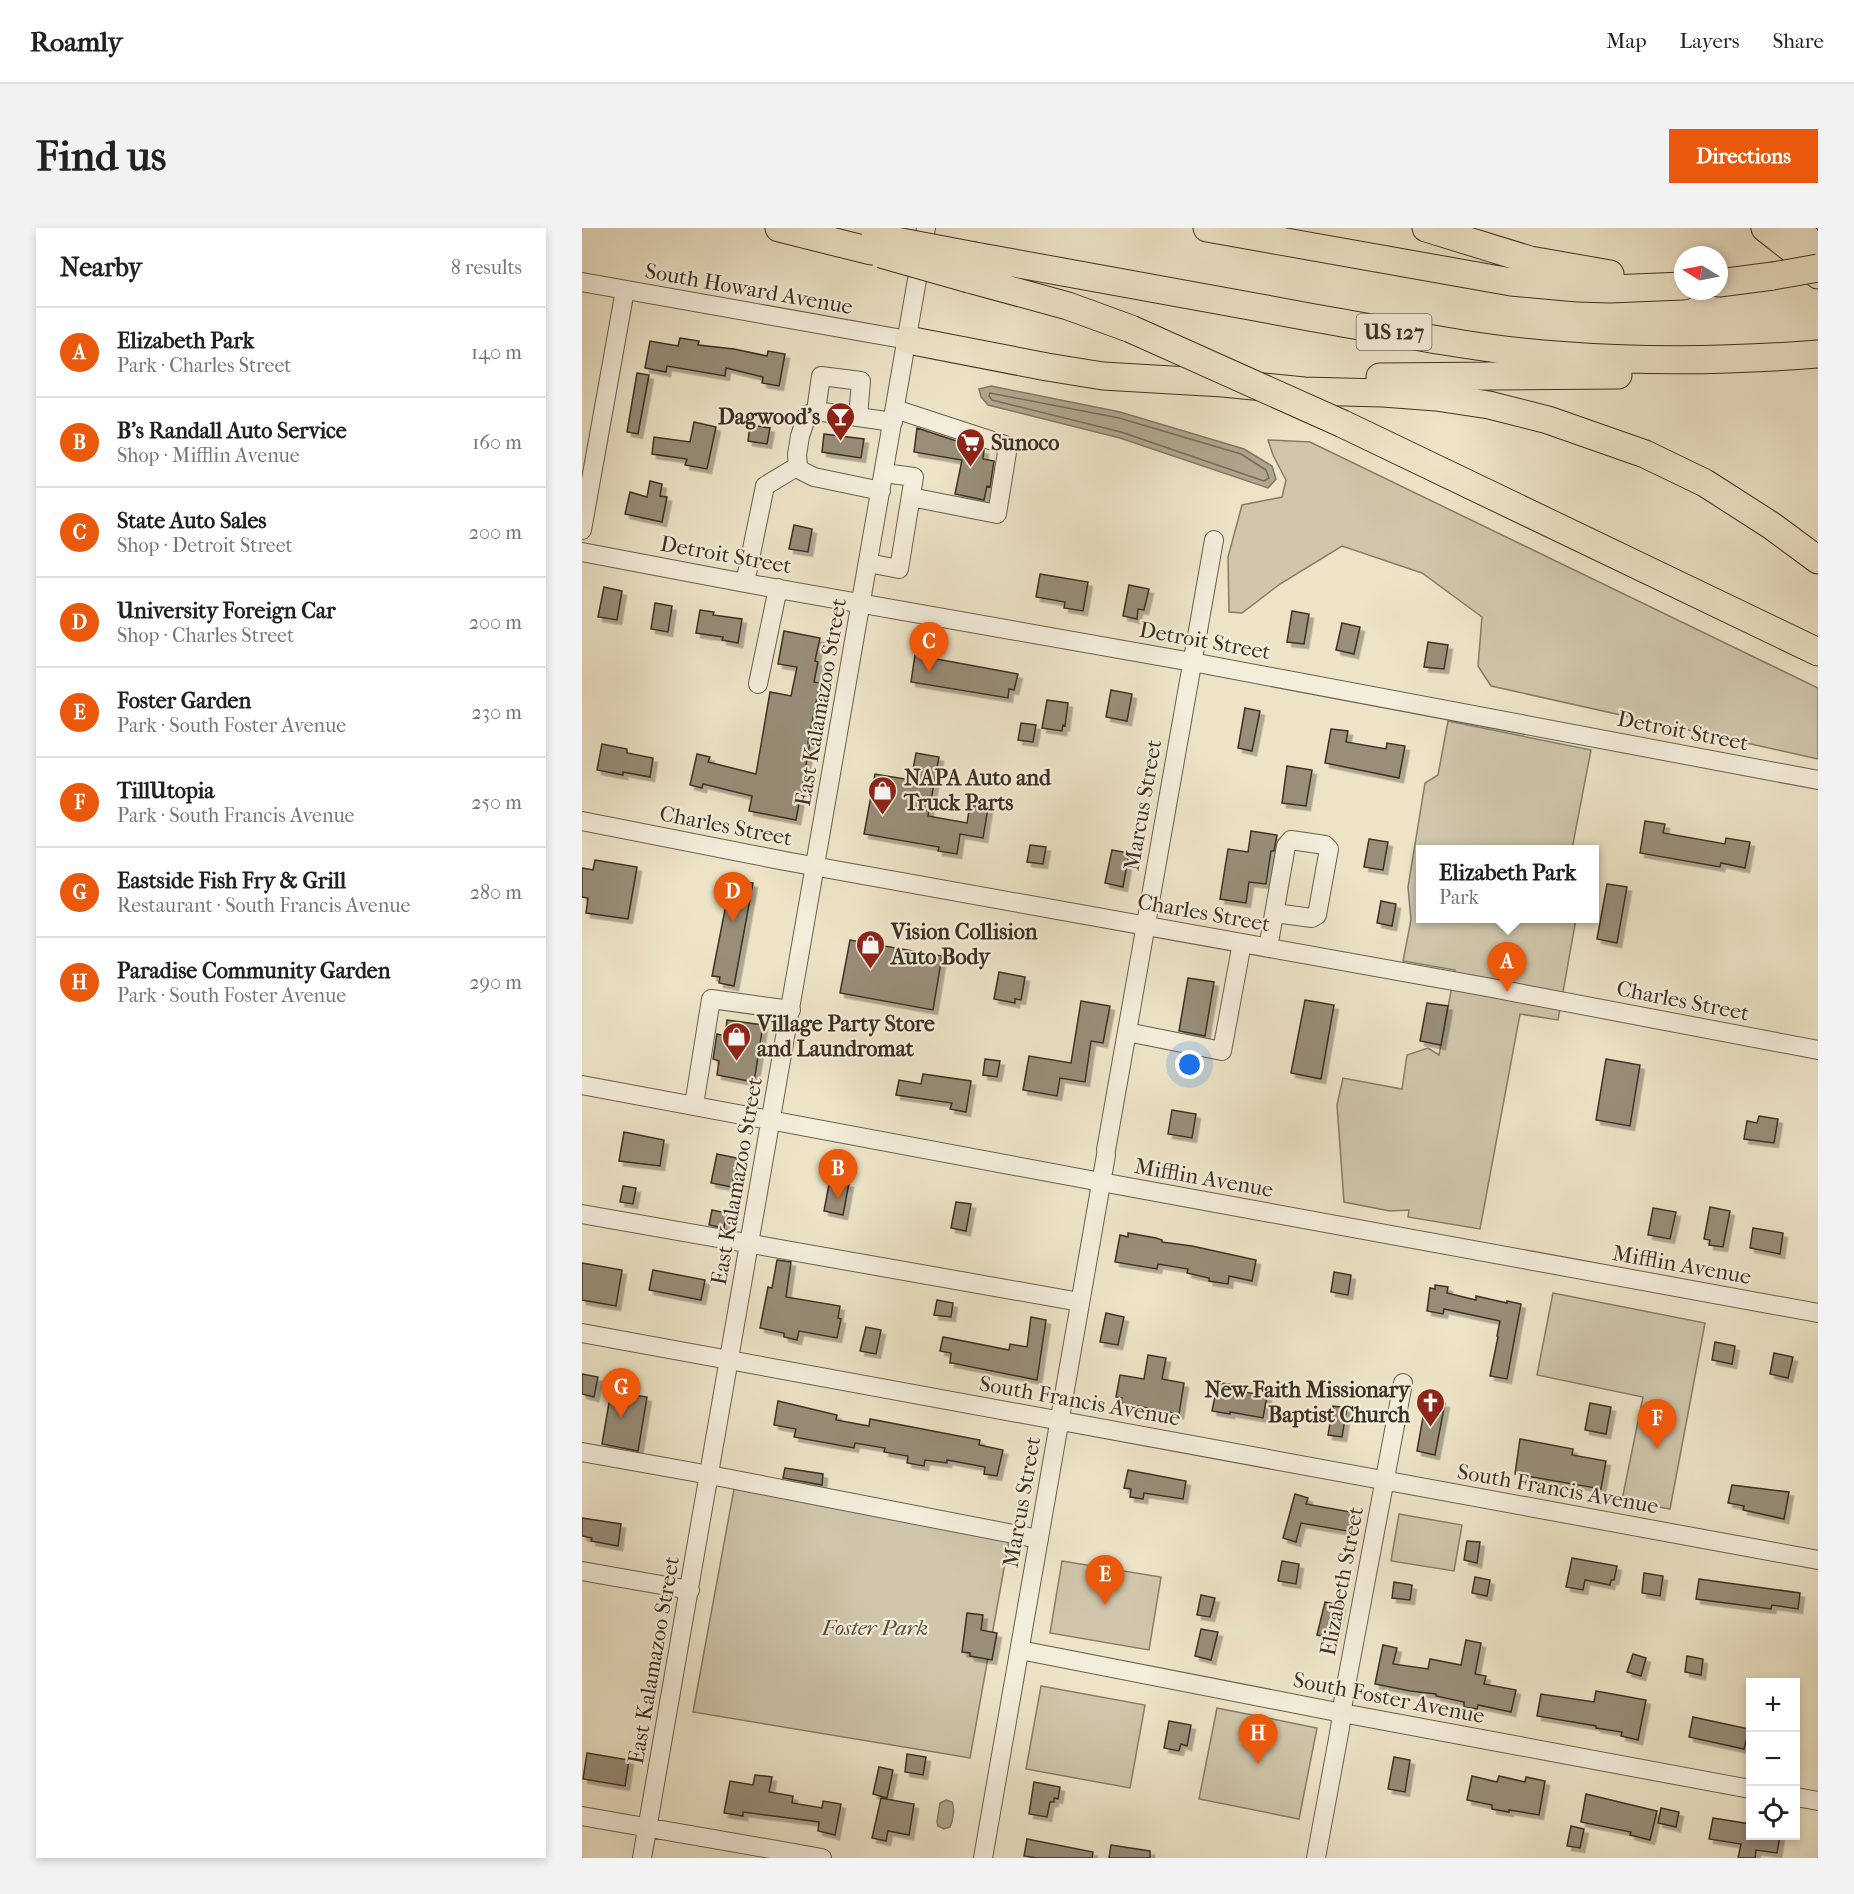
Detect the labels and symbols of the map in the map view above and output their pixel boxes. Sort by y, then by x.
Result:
north arrow [1674,246,1728,300]
street label: South Howard Avenue [643,258,855,320]
road number: US 127 [1356,314,1432,350]
bar icon: Dagwood's [825,400,857,442]
place label: Dagwood's [718,404,820,430]
supermarket icon: Sunoco [954,426,986,468]
place label: Sunoco [991,430,1059,456]
street label: Detroit Street [658,531,794,579]
street label: East Kalamazoo Street [790,596,852,808]
street label: Detroit Street [1137,617,1273,665]
pin: C [910,622,948,672]
street label: Detroit Street [1615,706,1751,756]
street label: Marcus Street [1119,737,1167,873]
place label: NAPA Auto and Truck Parts [903,765,1052,816]
shop icon: NAPA Auto and Truck Parts [867,774,899,816]
street label: Charles Street [657,800,794,852]
pin: D [714,872,752,922]
street label: Charles Street [1135,889,1272,937]
place label: Vision Collision Auto Body [889,919,1038,970]
shop icon: Vision Collision Auto Body [854,928,886,970]
pin: A [1488,942,1526,992]
street label: Charles Street [1614,975,1751,1027]
place label: Village Party Store and Laundromat [756,1011,935,1062]
shop icon: Village Party Store and Laundromat [720,1020,752,1062]
your location [1175,1050,1204,1079]
street label: East Kalamazoo Street [706,1075,768,1287]
pin: B [818,1150,858,1199]
street label: Mifflin Avenue [1132,1153,1275,1203]
street label: Mifflin Avenue [1610,1240,1753,1290]
pin: G [602,1368,640,1418]
street label: South Francis Avenue [977,1371,1182,1431]
place label: New Faith Missionary Baptist Church [1205,1377,1411,1428]
church icon: New Faith Missionary Baptist Church [1415,1386,1447,1428]
pin: F [1638,1400,1676,1449]
street label: Marcus Street [998,1434,1046,1570]
street label: South Francis Avenue [1455,1459,1660,1519]
street label: Elizabeth Street [1315,1504,1369,1658]
street label: East Kalamazoo Street [623,1554,685,1766]
pin: E [1086,1556,1124,1605]
park label: Foster Park [821,1615,928,1641]
street label: South Foster Avenue [1291,1667,1487,1729]
pin: H [1238,1714,1278,1764]

